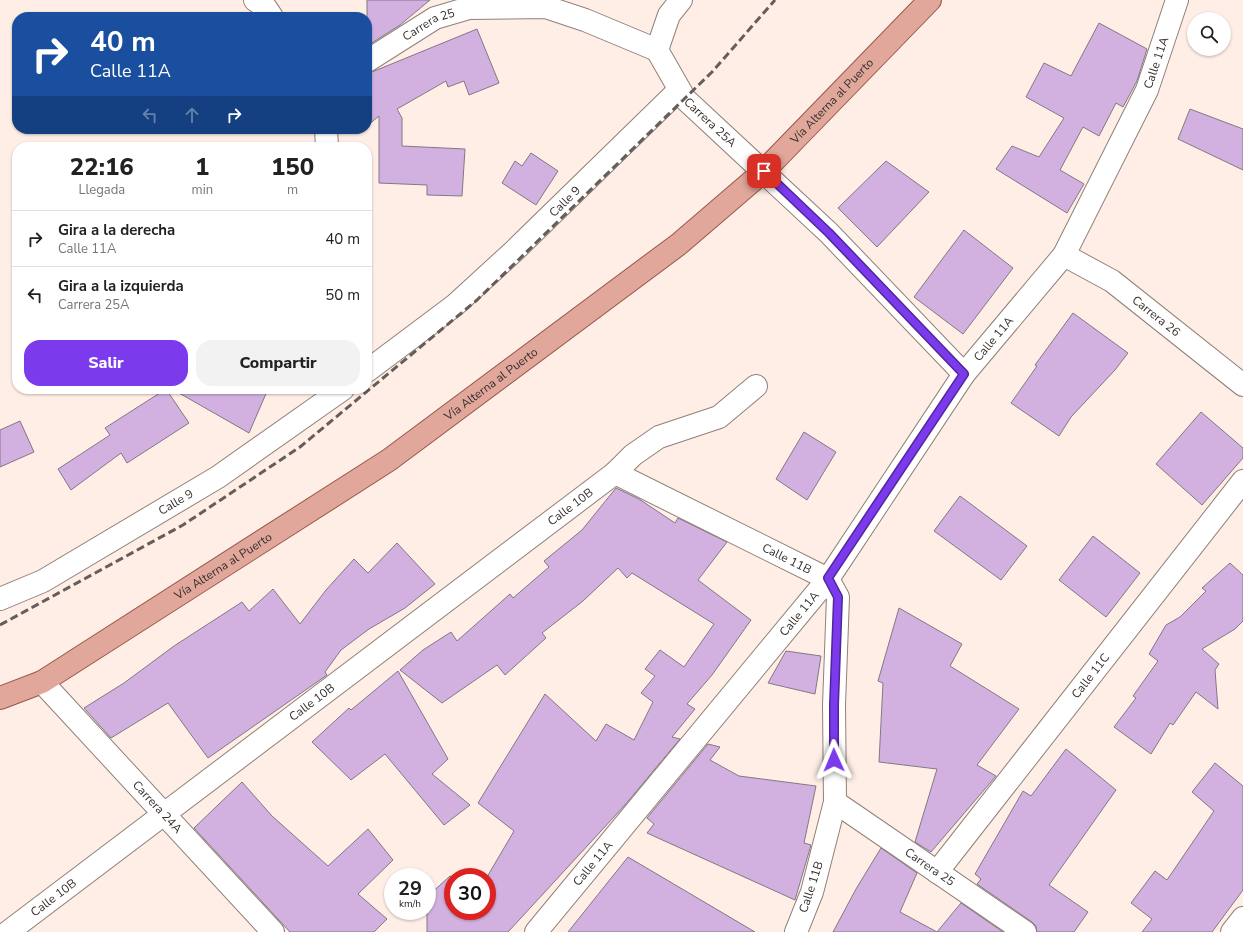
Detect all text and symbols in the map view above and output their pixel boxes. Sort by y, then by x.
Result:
street label: Carrera 25 [399,5,457,45]
map controls [1187,12,1231,56]
button: search [1187,12,1231,56]
text: 40 m [90,23,156,61]
icon: right [24,28,76,80]
street label: Calle 11A [1140,34,1172,91]
street label: Vía Alterna al Puerto [786,55,877,148]
text: Calle 11A [90,59,171,83]
street label: Carrera 25A [681,94,740,151]
icon: left [139,104,161,126]
icon: ahead [181,104,203,126]
icon: right [223,104,245,126]
text: 22:16 [70,151,134,183]
text: 1 [195,151,210,183]
text: 150 [271,151,314,183]
pin [747,154,781,188]
icon: arrive [753,160,775,182]
text: Llegada [78,181,125,199]
text: min [192,181,213,199]
text: m [287,181,298,199]
street label: Calle 9 [546,182,584,220]
text: Gira a la derecha [58,220,175,240]
icon: right [24,228,46,250]
text: 40 m [325,229,360,249]
text: Calle 11A [58,240,116,258]
text: Gira a la izquierda [58,276,184,296]
icon: left [24,284,46,306]
text: 50 m [325,285,360,305]
street label: Carrera 26 [1129,292,1184,340]
text: Carrera 25A [58,296,129,314]
street label: Calle 11A [970,313,1017,365]
button: Salir [24,340,188,386]
button: Compartir [196,340,360,386]
street label: Vía Alterna al Puerto [440,344,541,425]
street label: Calle 10B [544,484,596,529]
street label: Calle 9 [155,486,196,519]
street label: Vía Alterna al Puerto [170,529,275,604]
street label: Calle 11B [759,539,814,578]
street label: Calle 11A [776,588,823,640]
street label: Calle 11C [1068,650,1113,702]
street label: Calle 10B [286,680,338,725]
position arrow [813,739,855,781]
street label: Carrera 24A [129,777,186,837]
street label: Calle 11A [569,837,616,889]
street label: Carrera 25 [902,844,958,890]
street label: Calle 11B [795,859,827,915]
speed limit sign: 30 [444,868,496,920]
street label: Calle 10B [27,875,80,920]
text: 29 [398,875,422,902]
text: km/h [399,897,421,911]

